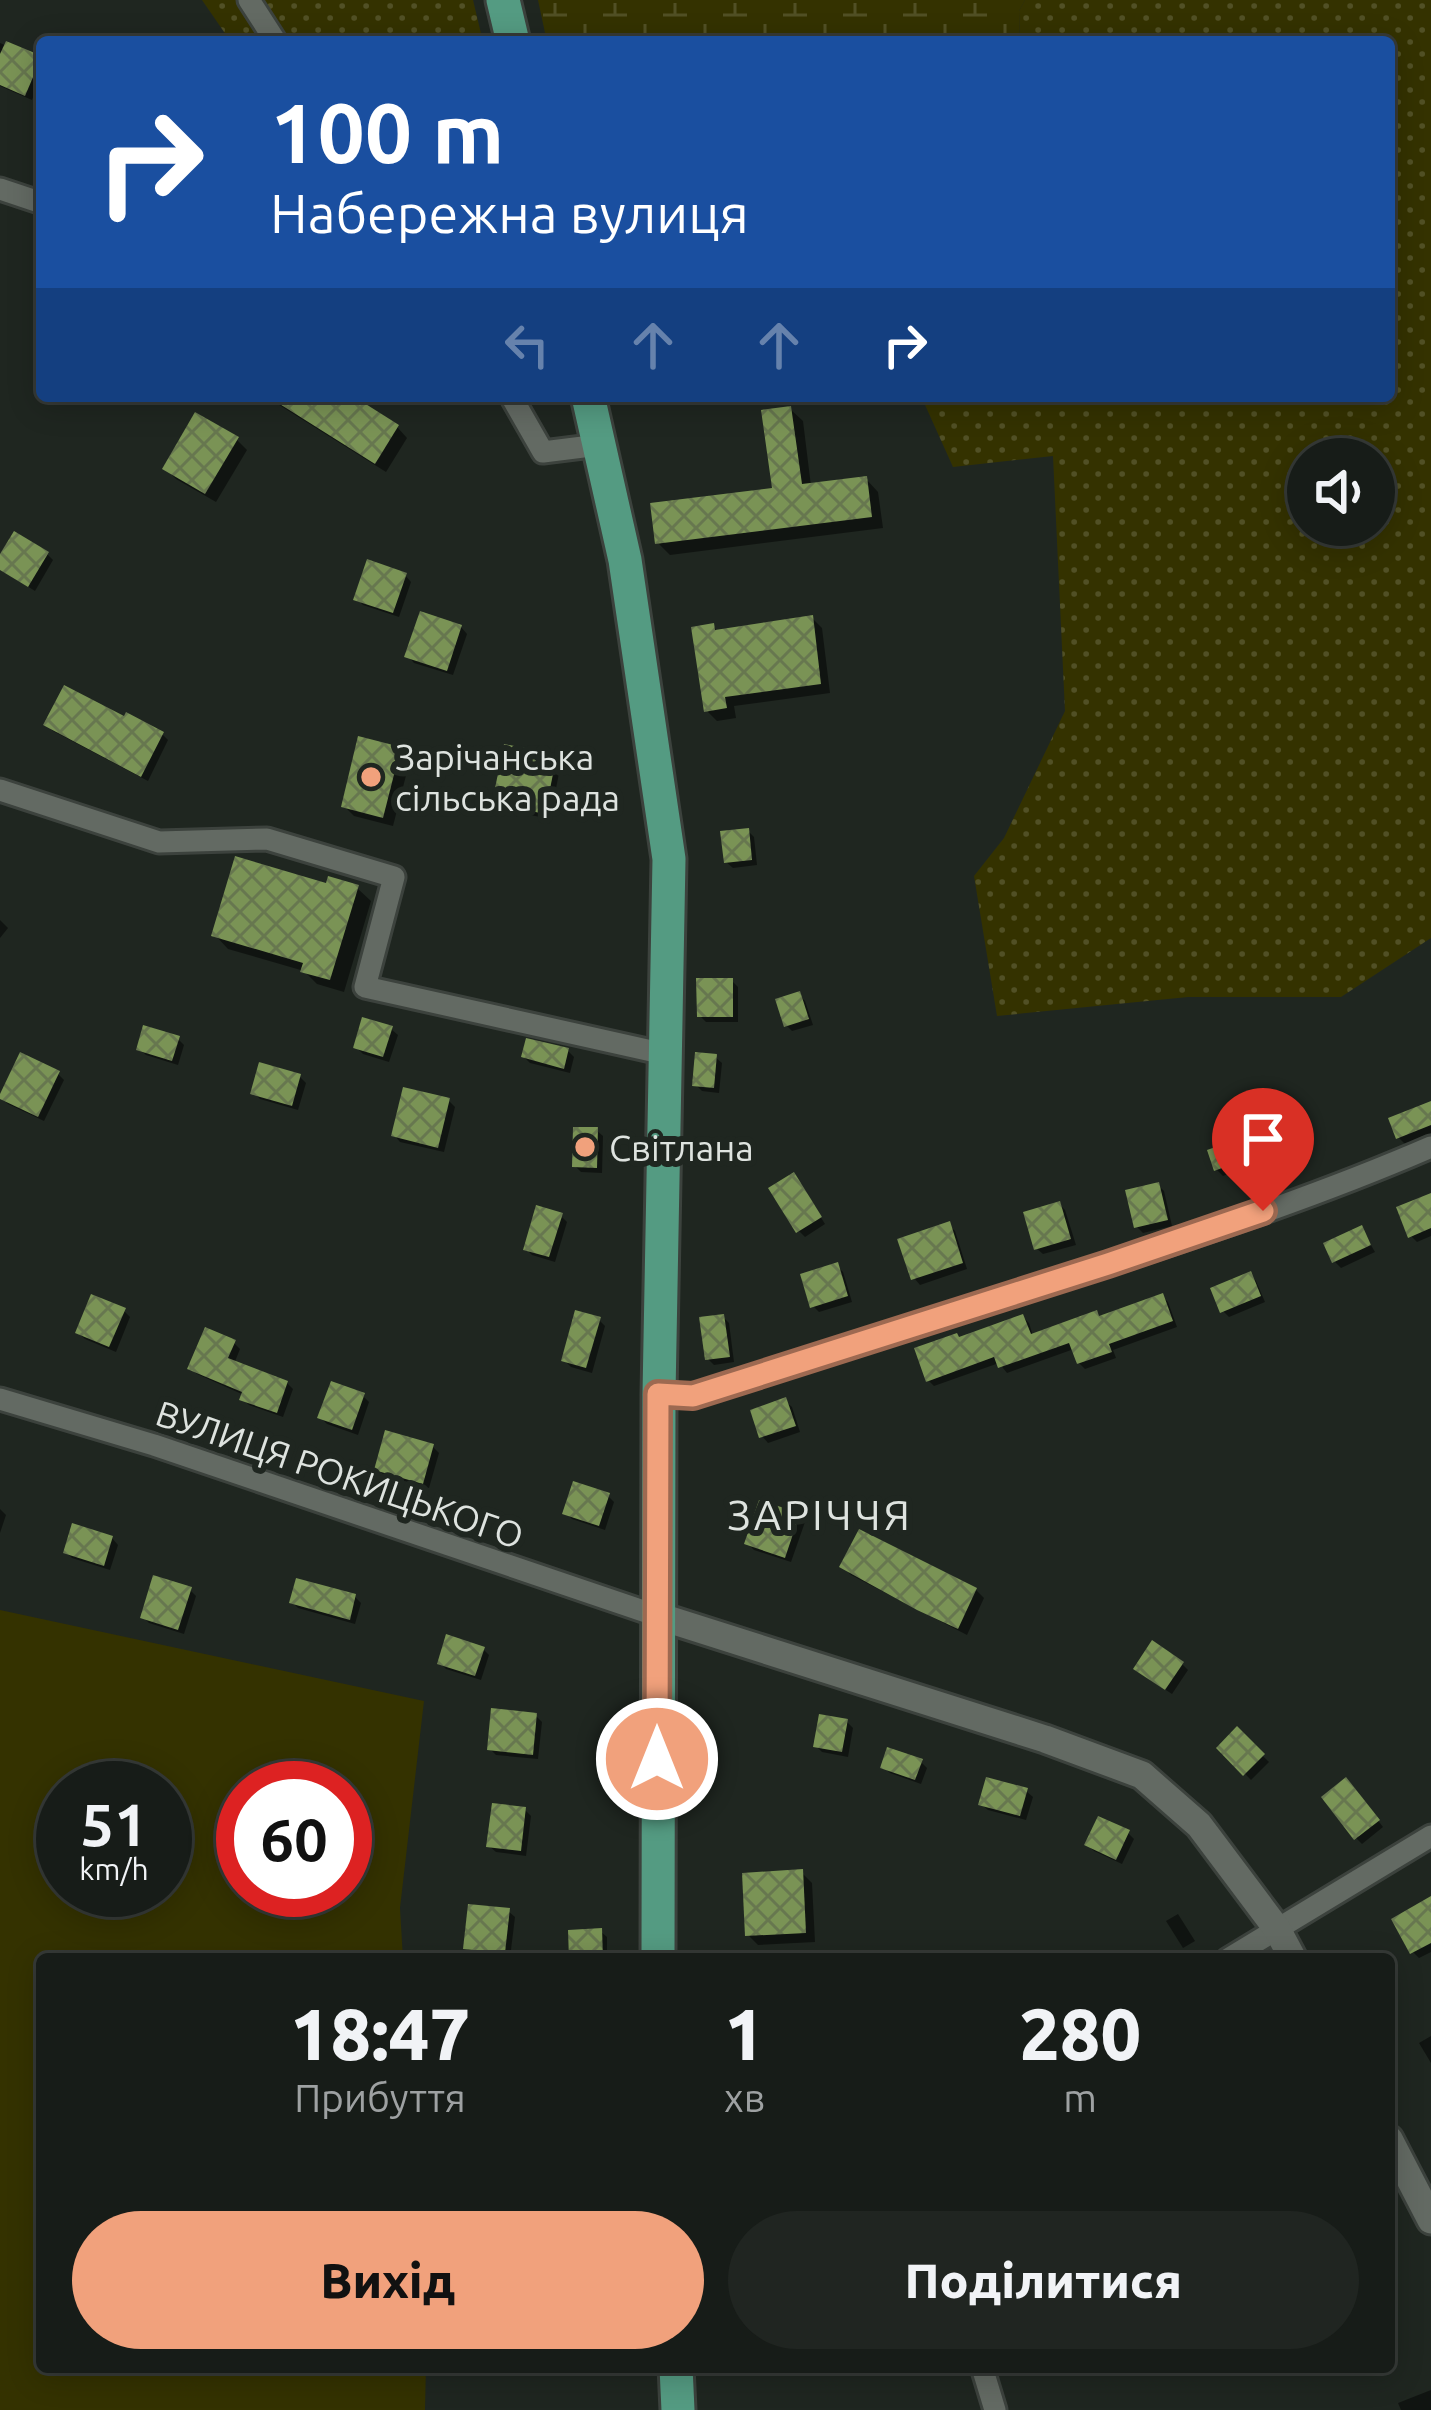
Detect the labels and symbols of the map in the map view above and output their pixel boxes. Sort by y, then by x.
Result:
place label: Зарічанська сільська рада [395,736,620,818]
marker: Зарічанська сільська рада [358,764,384,790]
pin [1212,1088,1314,1211]
place label: Світлана [609,1127,754,1168]
marker: Світлана [572,1134,598,1160]
street label: ВУЛИЦЯ РОКИЦЬКОГО [151,1392,529,1556]
district label: ЗАРІЧЧЯ [727,1491,913,1538]
position arrow [594,1696,720,1822]
speed limit sign: 60 [216,1761,372,1917]

